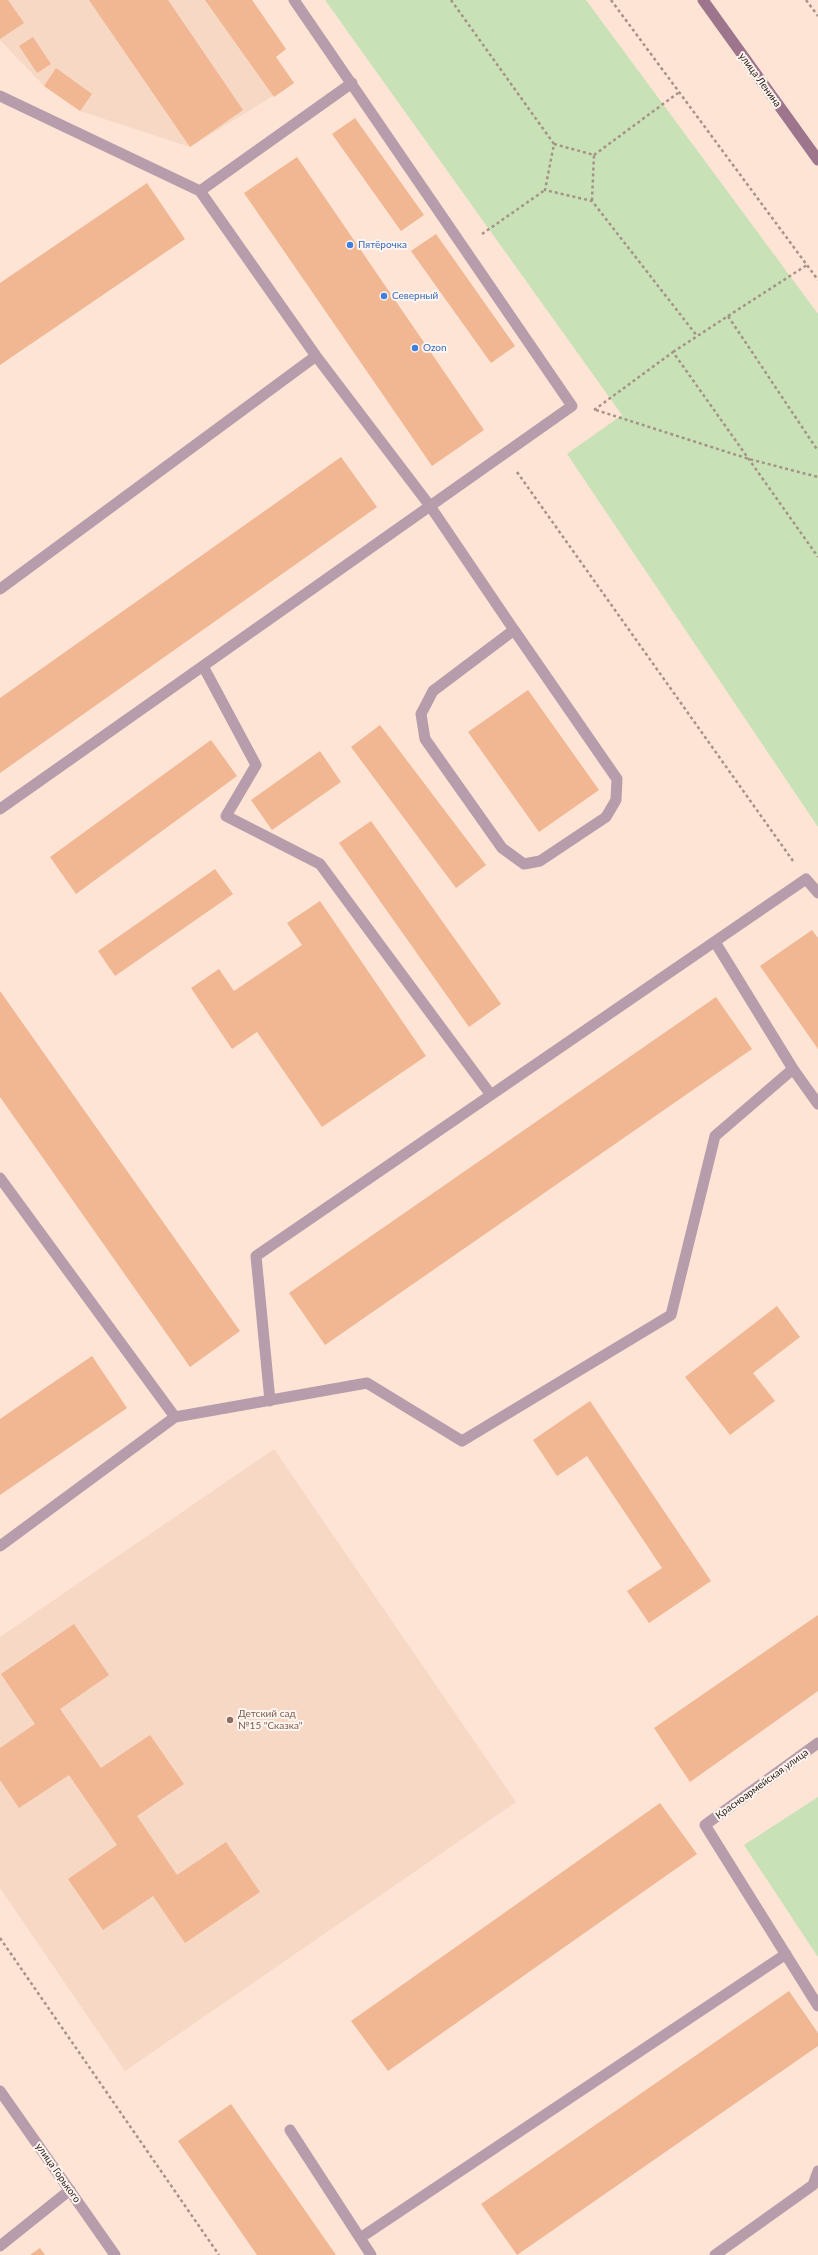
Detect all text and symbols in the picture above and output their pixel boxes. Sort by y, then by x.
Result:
street label: улица Ленина [736,50,784,110]
place label: Пятёрочка [358,239,407,251]
marker: Пятёрочка [345,240,355,250]
place label: Северный [392,290,438,302]
marker: Северный [379,291,389,301]
place label: Ozon [423,342,447,354]
marker: Ozon [410,343,420,353]
place label: Детский сад №15 "Сказка" [238,1708,302,1732]
marker: Детский сад №15 "Сказка" [225,1715,235,1725]
street label: Красноармейская улица [713,1746,811,1822]
street label: улица Горького [33,2141,83,2205]

